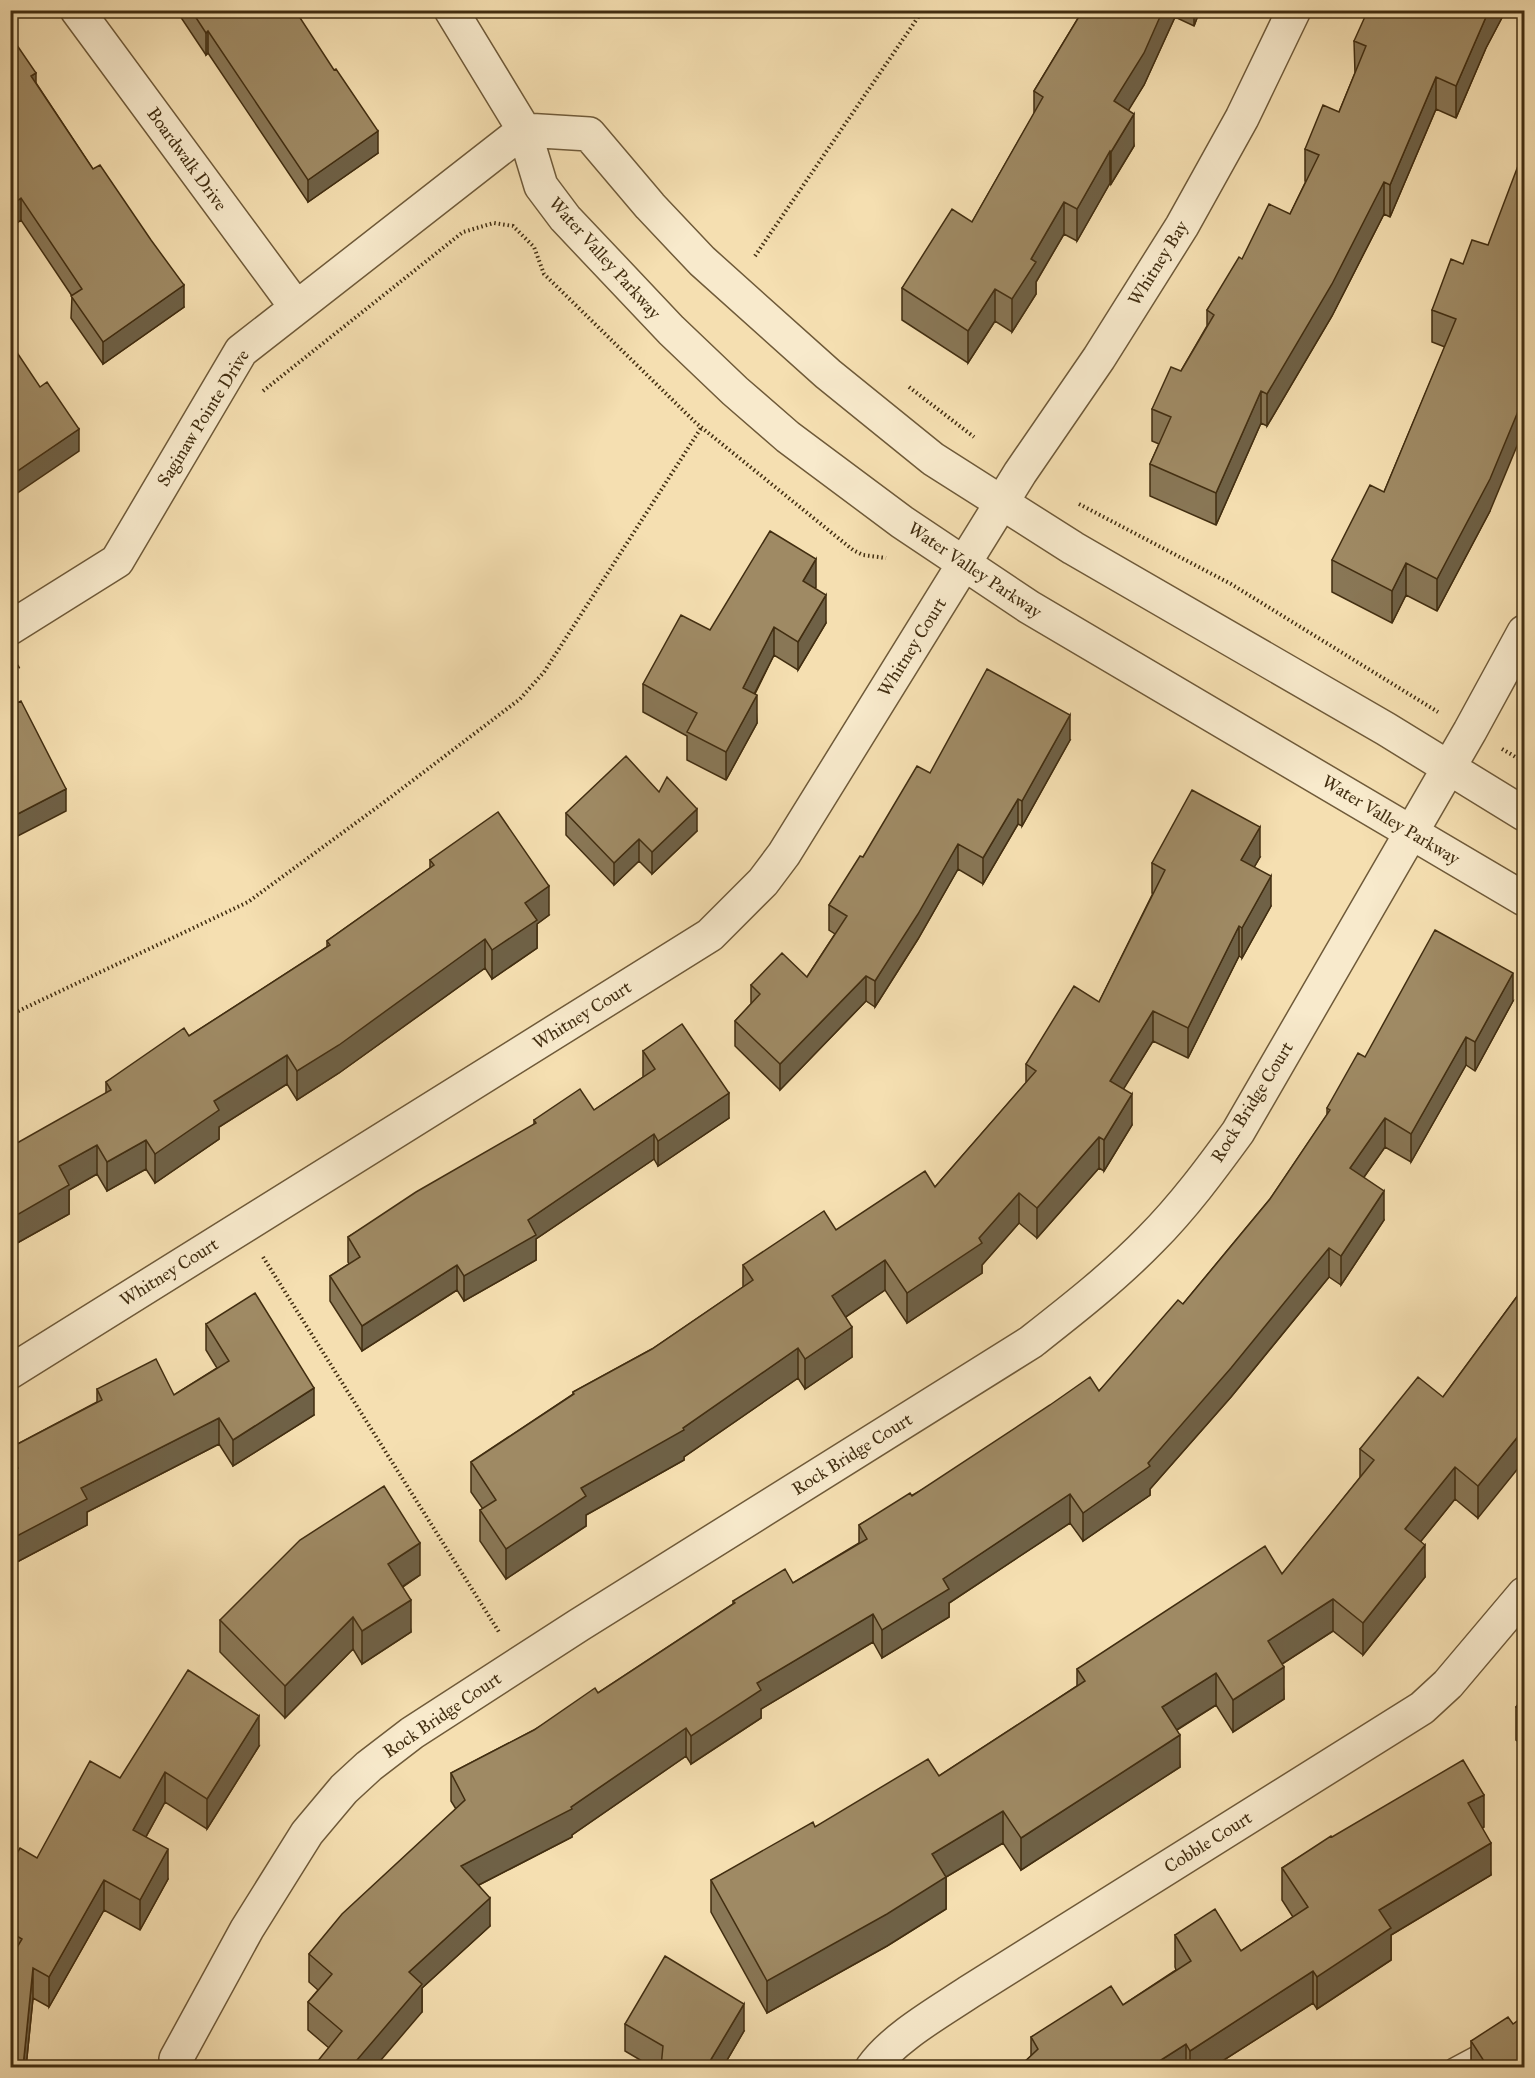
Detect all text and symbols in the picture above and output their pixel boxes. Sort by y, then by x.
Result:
street label: Boardwalk Drive [142,103,232,215]
street label: Water Valley Parkway [544,192,666,324]
street label: Whitney Bay [1123,216,1193,309]
street label: Saginaw Pointe Drive [152,345,255,491]
street label: Water Valley Parkway [904,517,1046,623]
street label: Whitney Court [873,593,951,700]
street label: Water Valley Parkway [1318,770,1464,870]
street label: Whitney Court [529,976,636,1054]
street label: Rock Bridge Court [1206,1037,1299,1167]
street label: Whitney Court [116,1233,223,1311]
street label: Rock Bridge Court [788,1408,917,1501]
street label: Rock Bridge Court [379,1667,506,1764]
street label: Cobble Court [1160,1806,1256,1878]

